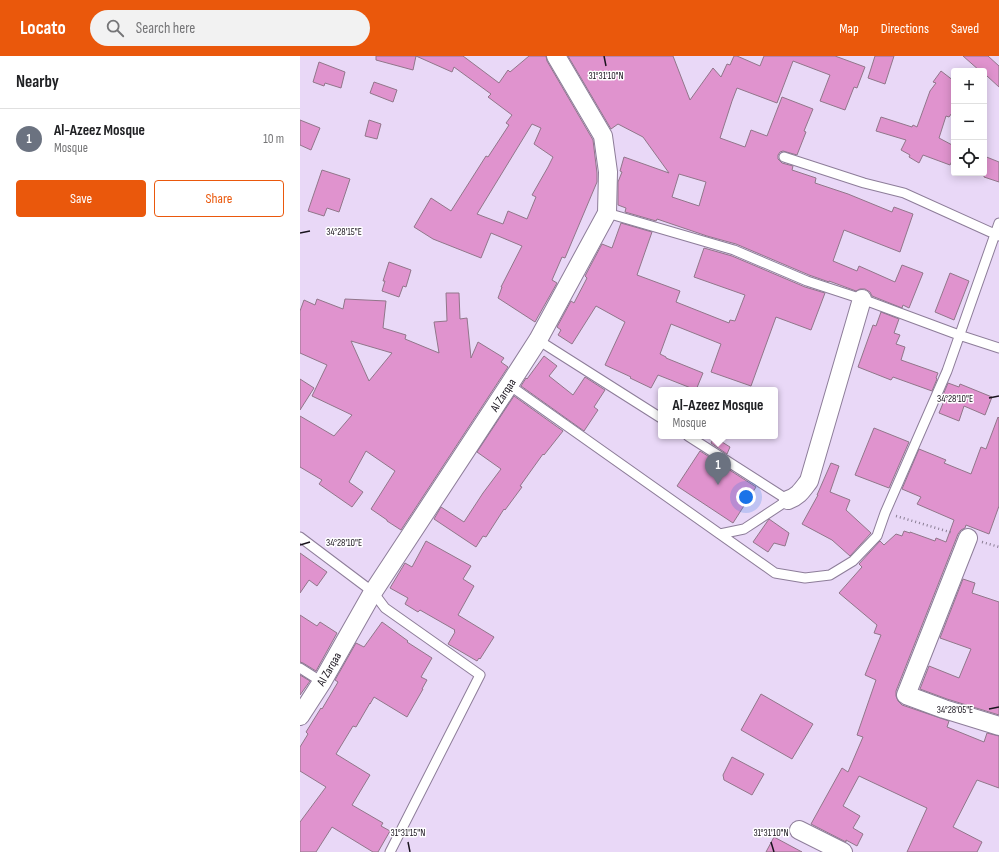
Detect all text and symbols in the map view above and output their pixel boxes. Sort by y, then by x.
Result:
search box [90,10,370,46]
text: Locato [20,17,66,40]
icon: search [104,17,126,39]
text: Search here [136,19,195,38]
text: Map [839,20,859,37]
text: Directions [881,20,929,37]
text: Saved [951,20,979,37]
map controls [951,68,987,176]
button: + [951,68,987,104]
text: 31°31'10"N [588,70,624,82]
text: Nearby [16,72,59,92]
button: − [951,104,987,140]
text: Al-Azeez Mosque [54,121,145,140]
text: 1 [26,131,32,147]
text: 10 m [263,131,284,147]
text: Mosque [54,140,88,156]
button: locate [951,140,987,176]
button: Save [16,180,146,217]
button: Share [154,180,284,217]
text: 34°28'15"E [326,226,362,238]
street label: Al Zarqaa [487,376,520,415]
popup [658,387,778,439]
text: 34°28'10"E [937,393,973,405]
text: Al-Azeez Mosque [673,396,763,415]
text: Mosque [673,415,706,431]
pin: 1 [705,452,731,485]
your location [736,487,756,507]
text: 34°28'10"E [326,537,362,549]
street label: Al Zarqaa [313,649,345,690]
text: 34°28'05"E [937,704,973,716]
text: 31°31'15"N [391,827,425,839]
text: 31°31'10"N [753,827,789,839]

